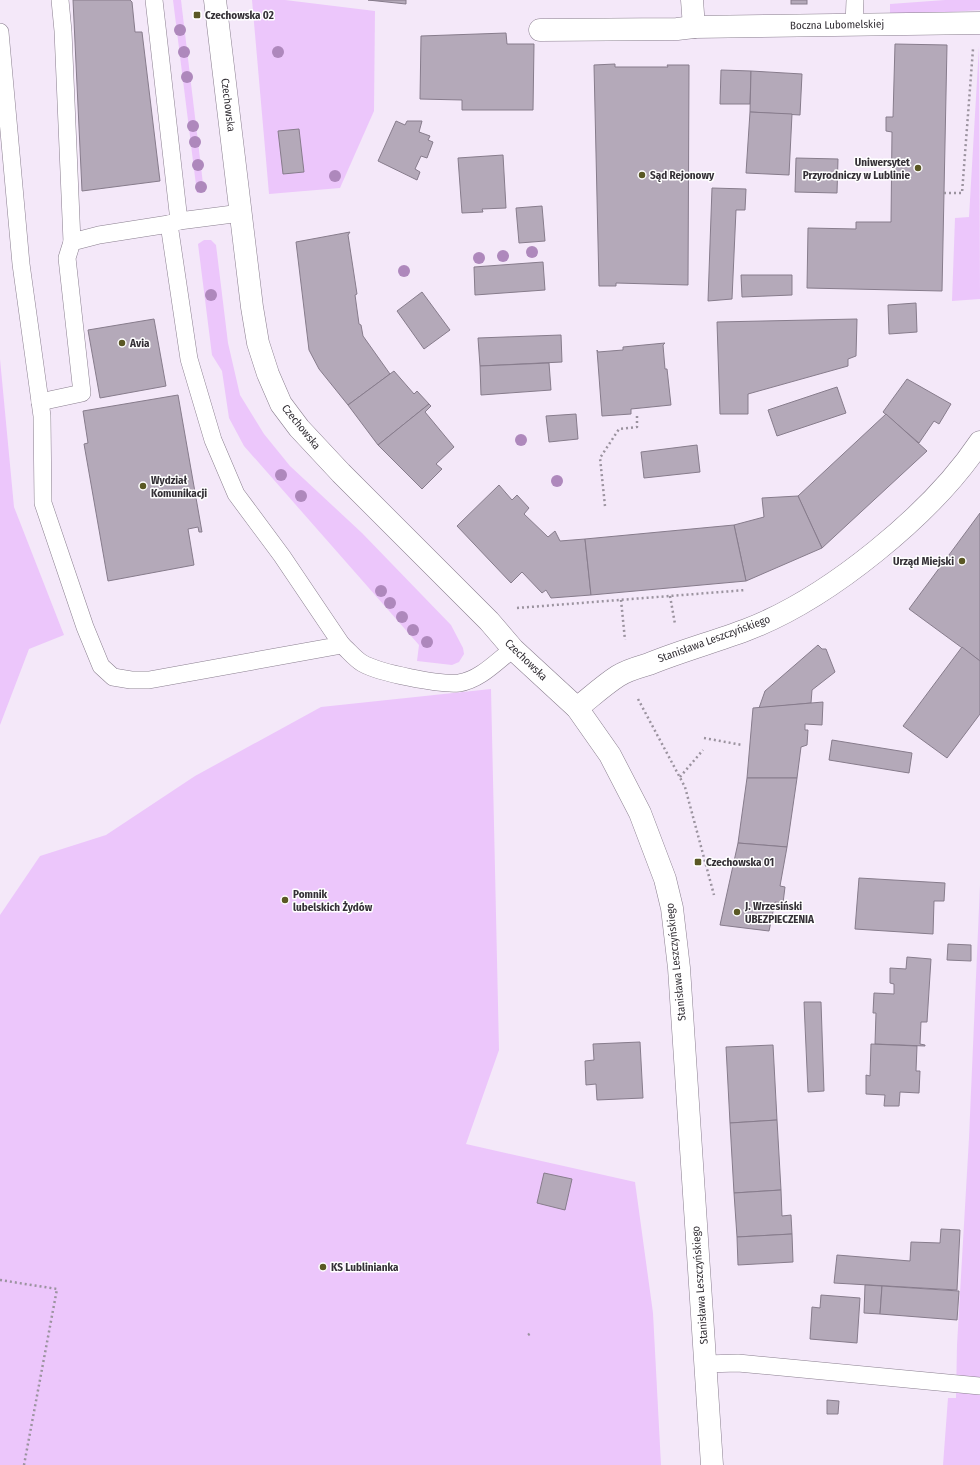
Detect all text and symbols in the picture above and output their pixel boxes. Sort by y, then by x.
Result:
place label: Czechowska 02 [205,9,274,22]
marker: Czechowska 02 [192,10,202,20]
street label: Boczna Lubomelskiej [790,18,884,32]
street label: Czechowska [218,78,238,132]
place label: Uniwersytet Przyrodniczy w Lublinie [803,156,910,182]
marker: Uniwersytet Przyrodniczy w Lublinie [913,163,923,173]
place label: Sąd Rejonowy [650,169,715,183]
marker: Sąd Rejonowy [637,170,647,180]
place label: Avia [129,337,150,350]
marker: Avia [117,338,127,348]
street label: Czechowska [279,402,323,452]
place label: Wydział Komunikacji [151,474,207,500]
marker: Wydział Komunikacji [138,481,148,491]
place label: Urząd Miejski [893,555,954,569]
marker: Urząd Miejski [957,556,967,566]
street label: Stanisława Leszczyńskiego [656,613,772,665]
street label: Czechowska [502,637,550,683]
place label: Czechowska 01 [706,856,774,869]
marker: Czechowska 01 [693,857,703,867]
place label: Pomnik lubelskich Żydów [293,888,373,914]
marker: Pomnik lubelskich Żydów [280,895,290,905]
place label: J. Wrzesiński UBEZPIECZENIA [744,900,815,926]
street label: Stanisława Leszczyńskiego [663,902,689,1022]
marker: J. Wrzesiński UBEZPIECZENIA [732,907,742,917]
street label: Stanisława Leszczyńskiego [689,1225,711,1345]
place label: KS Lublinianka [331,1261,399,1274]
marker: KS Lublinianka [318,1262,328,1272]

